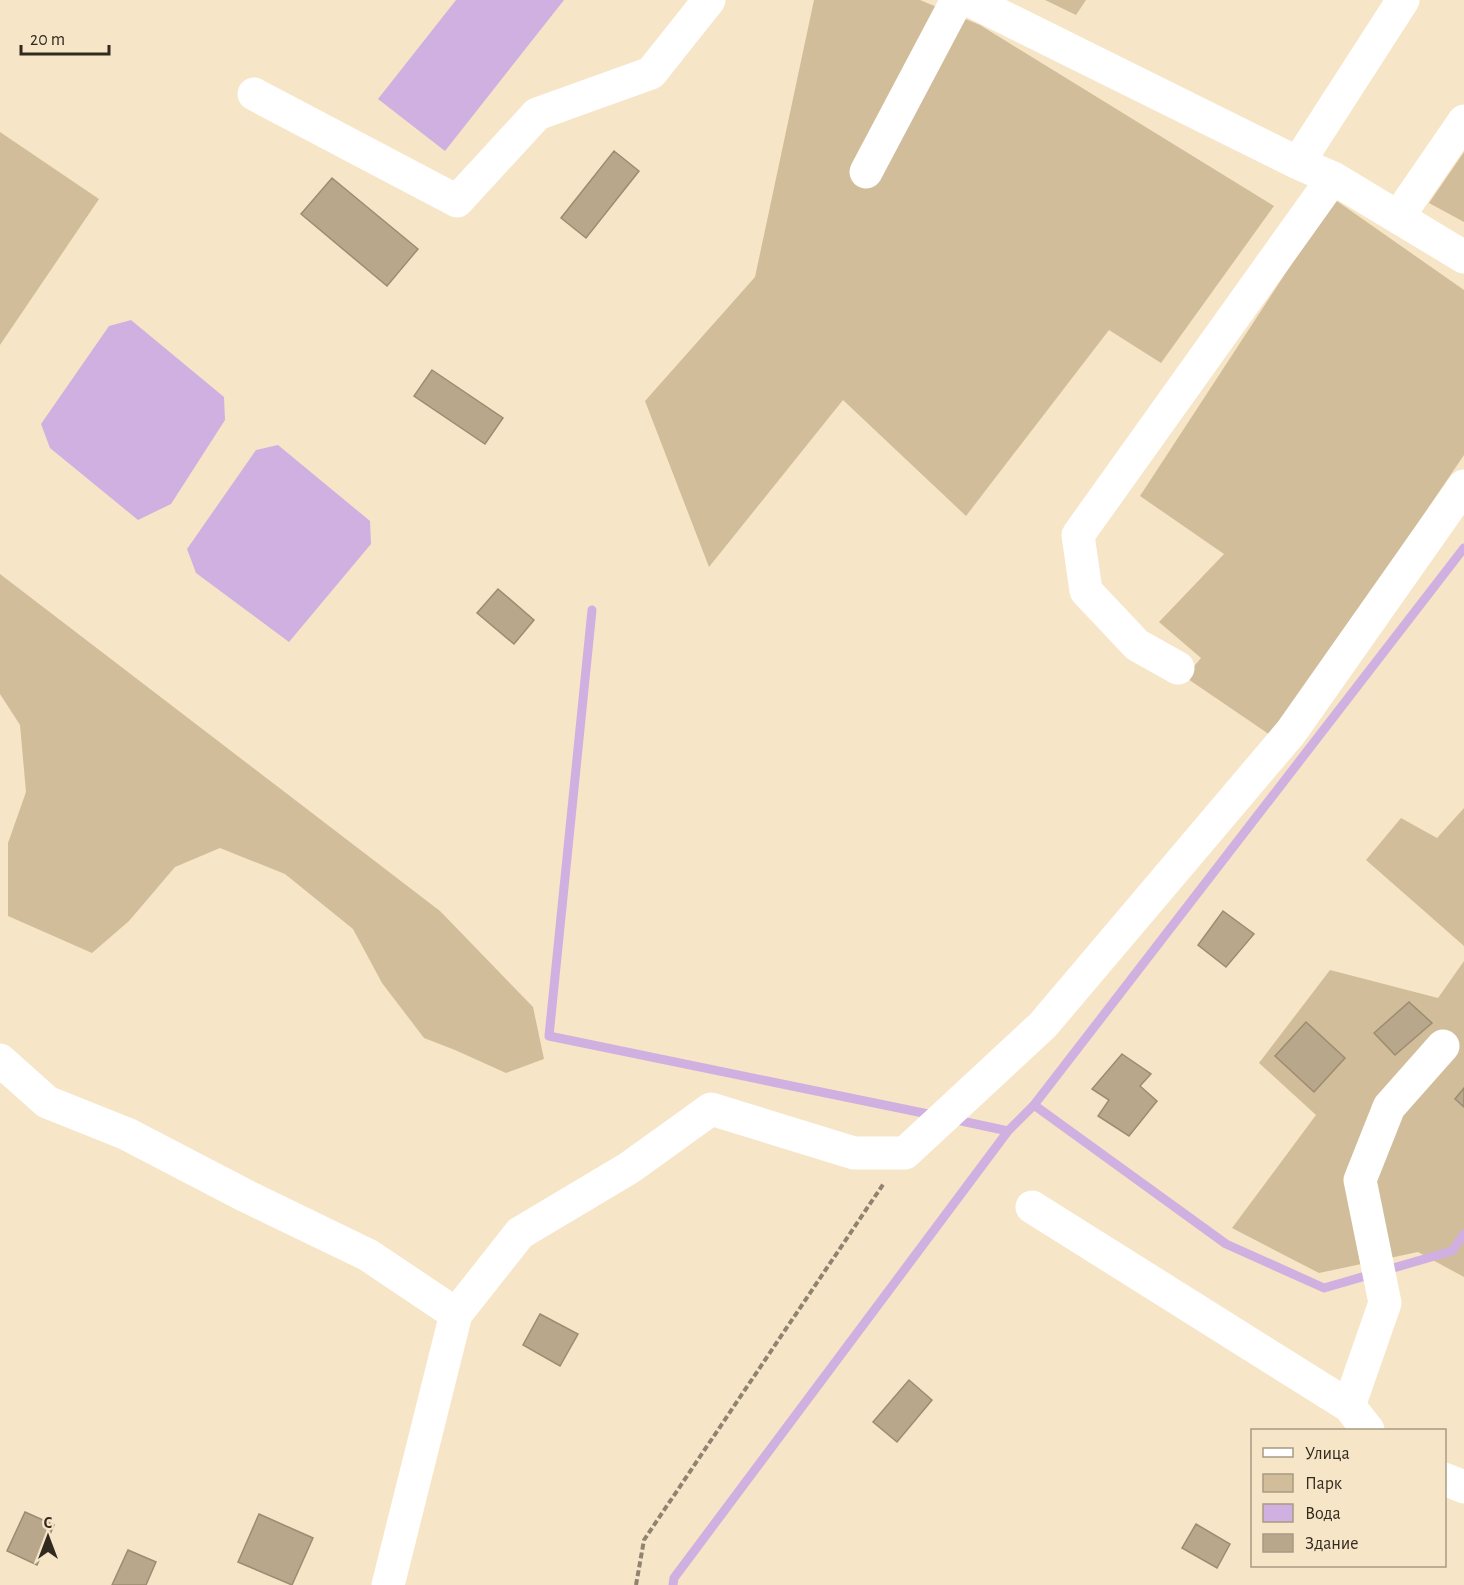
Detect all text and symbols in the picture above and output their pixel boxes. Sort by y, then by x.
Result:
scale bar [21,18,110,56]
text: 20 m [30,31,65,49]
legend [1251,1429,1446,1567]
text: Улица [1305,1445,1350,1463]
text: Парк [1305,1475,1343,1493]
text: Вода [1305,1505,1341,1523]
north arrow [18,1507,78,1567]
text: С [44,1515,53,1531]
text: Здание [1305,1535,1359,1553]

